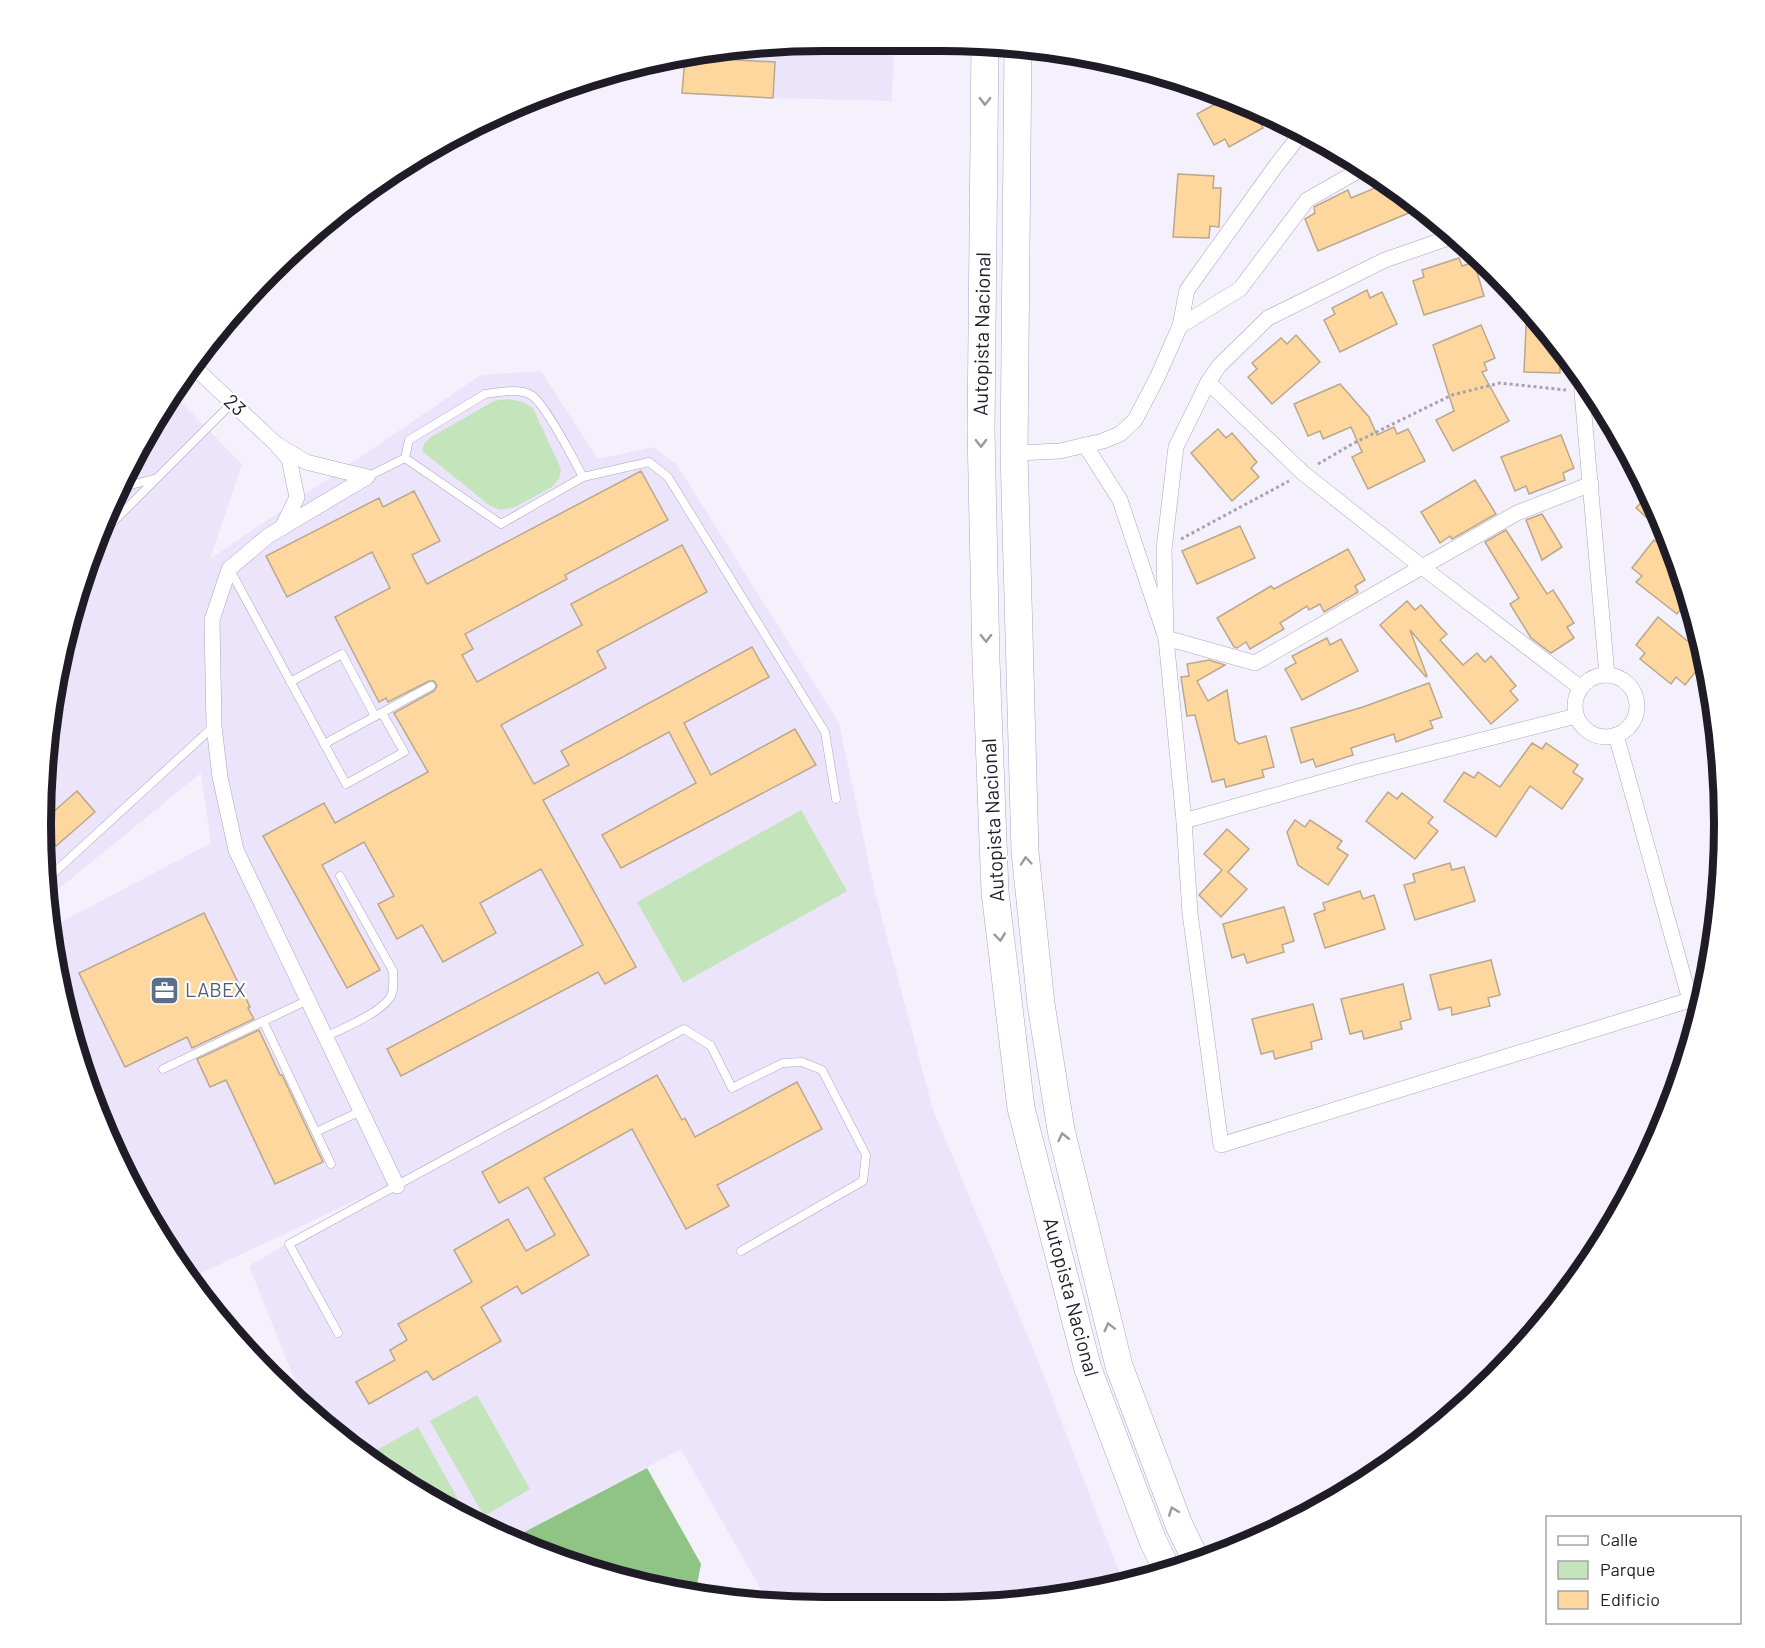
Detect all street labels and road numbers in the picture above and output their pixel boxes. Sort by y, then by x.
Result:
street label: Autopista Nacional [968,252,994,416]
street label: 23 [220,388,252,420]
street label: Autopista Nacional [976,738,1008,902]
street label: Autopista Nacional [1039,1215,1105,1379]

